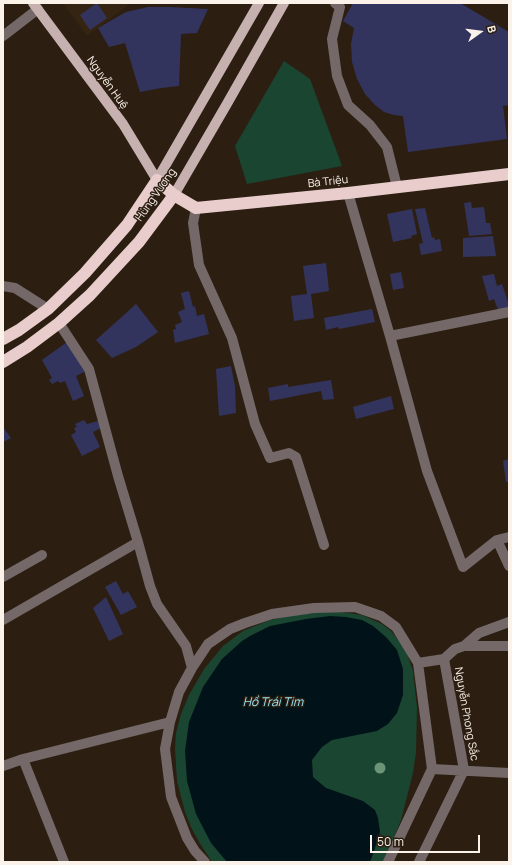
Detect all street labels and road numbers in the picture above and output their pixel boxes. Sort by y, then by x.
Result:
street label: Nguyễn Huệ [84,54,130,112]
street label: Hùng Vương [133,166,179,224]
street label: Bà Triệu [307,173,349,191]
street label: Nguyễn Phong Sắc [451,666,481,762]

